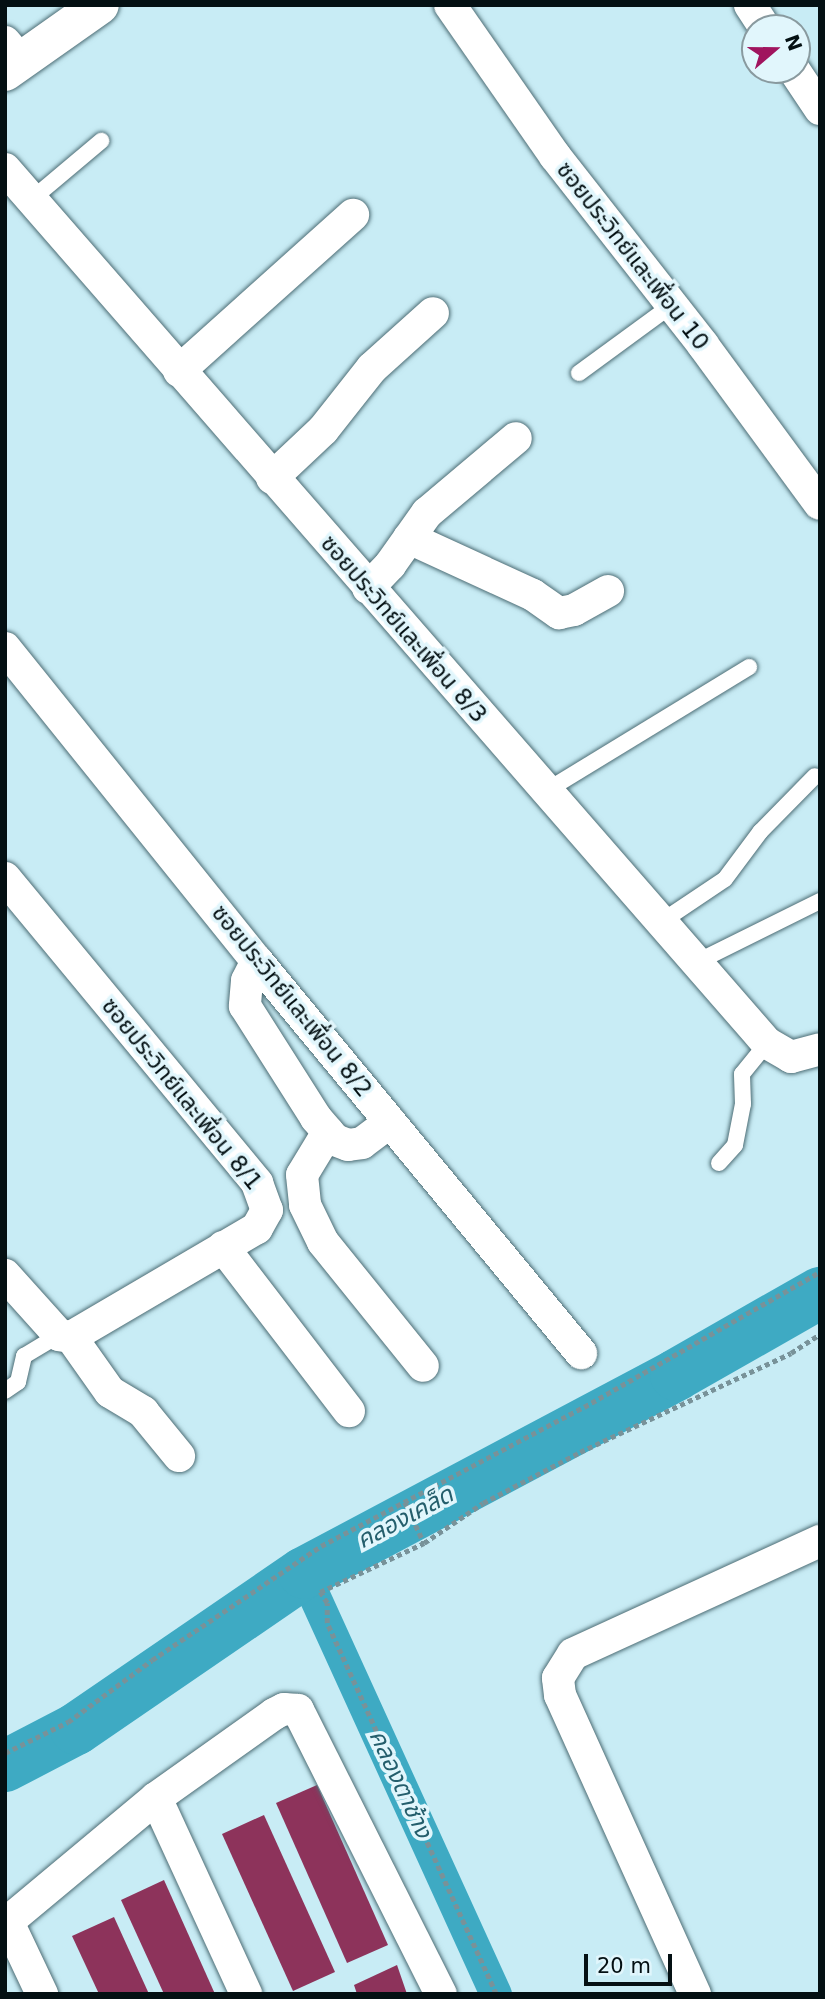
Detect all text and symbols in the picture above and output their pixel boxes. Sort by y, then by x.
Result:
north arrow [741,14,811,84]
text: N [781,31,807,54]
street label: ซอยประวิทย์และเพื่อน 10 [551,156,715,356]
street label: ซอยประวิทย์และเพื่อน 8/3 [315,530,493,728]
street label: ซอยประวิทย์และเพื่อน 8/2 [206,899,378,1103]
street label: ซอยประวิทย์และเพื่อน 8/1 [96,992,268,1196]
water label: คลองเคล็ด [352,1481,458,1555]
water label: คลองตาช้าง [362,1725,438,1843]
scale bar [587,1940,674,1984]
text: 20 m [597,1954,651,1978]

